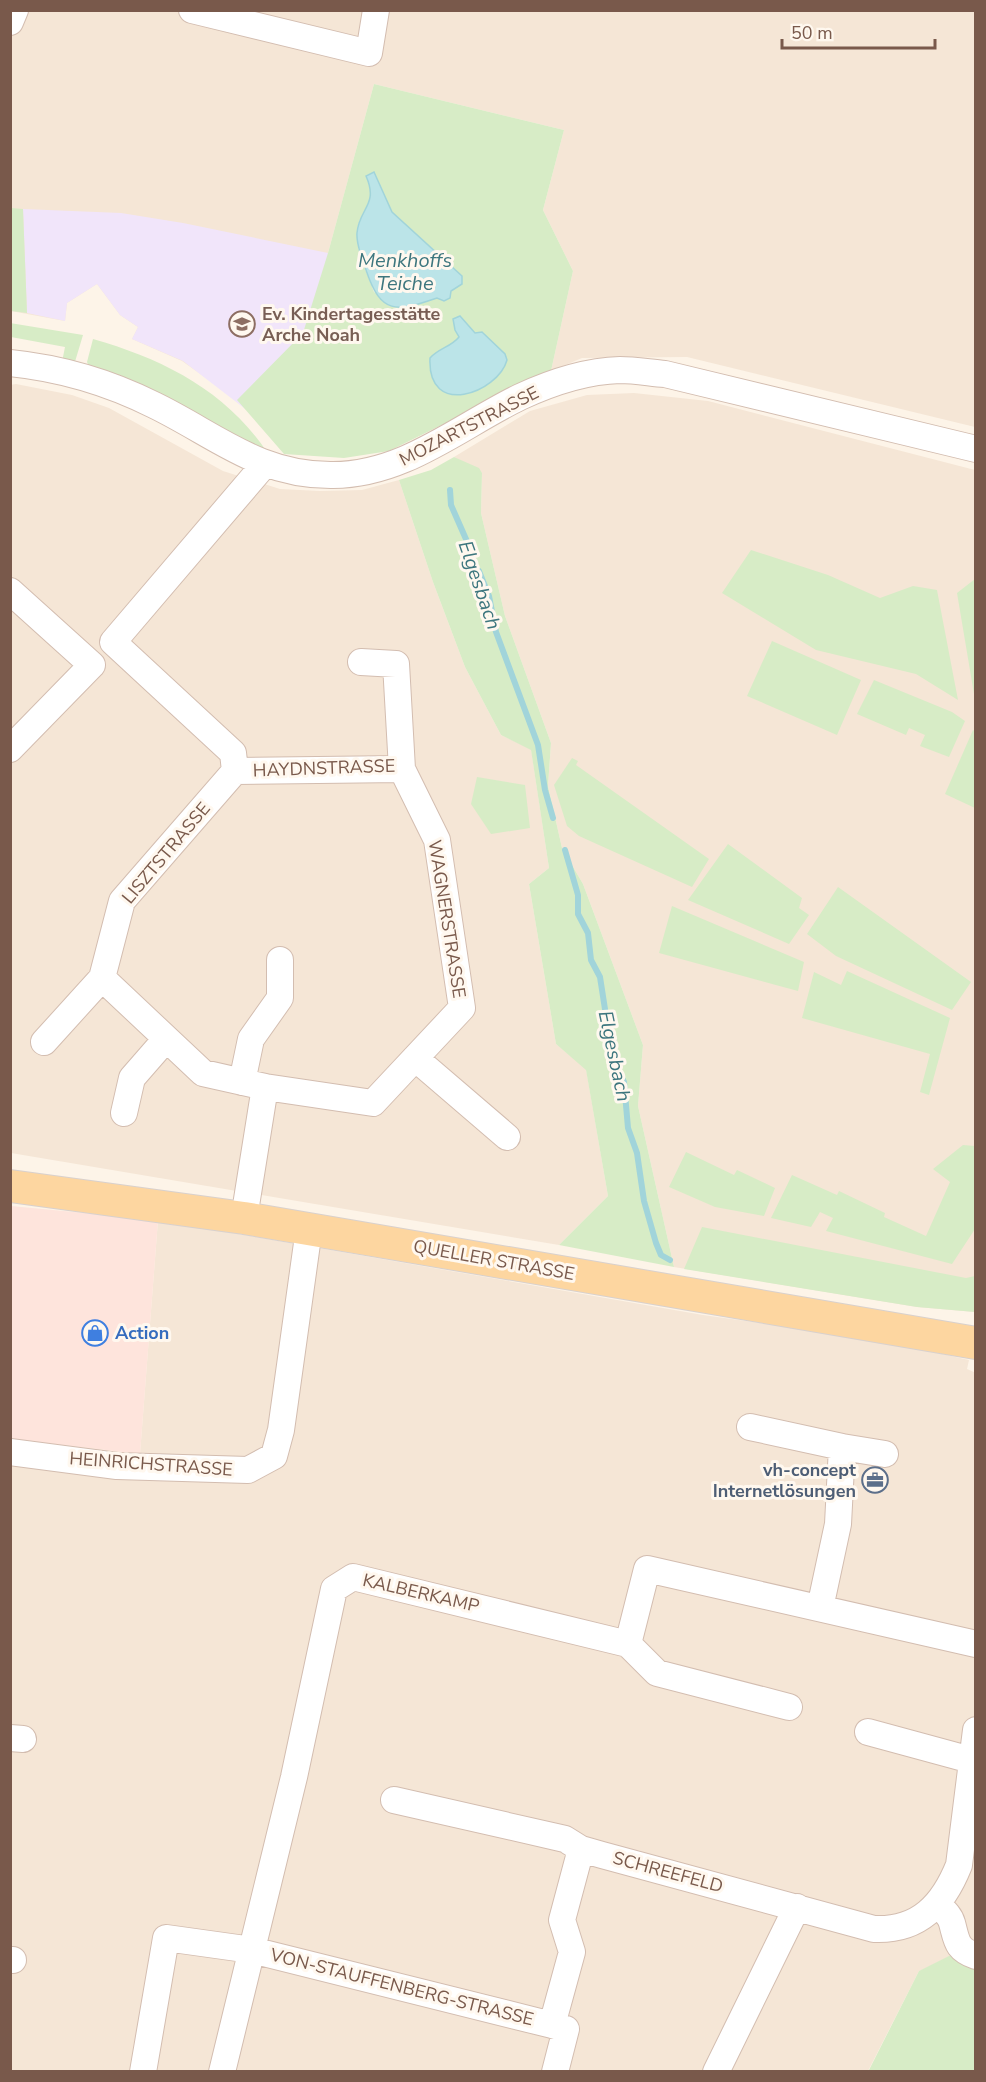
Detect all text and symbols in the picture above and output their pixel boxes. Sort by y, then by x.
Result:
scale bar [782,12,935,50]
text: 50 m [791,21,833,45]
water label: Menkhoffs Teiche [358,247,452,297]
place label: Ev. Kindertagesstätte Arche Noah [262,302,441,347]
school or university icon: Ev. Kindertagesstätte Arche Noah [227,309,257,339]
street label: MOZARTSTRASSE [395,380,543,472]
water label: Elgesbach [452,537,507,633]
street label: HAYDNSTRASSE [252,754,396,782]
street label: LISZTSTRASSE [117,797,215,909]
street label: WAGNERSTRASSE [423,838,471,1000]
water label: Elgesbach [592,1008,637,1104]
street label: QUELLER STRASSE [412,1234,576,1286]
shop icon: Action [80,1318,110,1348]
place label: Action [115,1321,169,1345]
street label: HEINRICHSTRASSE [69,1446,233,1482]
place label: vh-concept Internetlösungen [713,1458,856,1503]
office icon: vh-concept Internetlösungen [860,1465,890,1495]
street label: KALBERKAMP [360,1568,482,1618]
street label: SCHREEFELD [610,1846,726,1898]
street label: VON-STAUFFENBERG-STRASSE [267,1942,536,2031]

